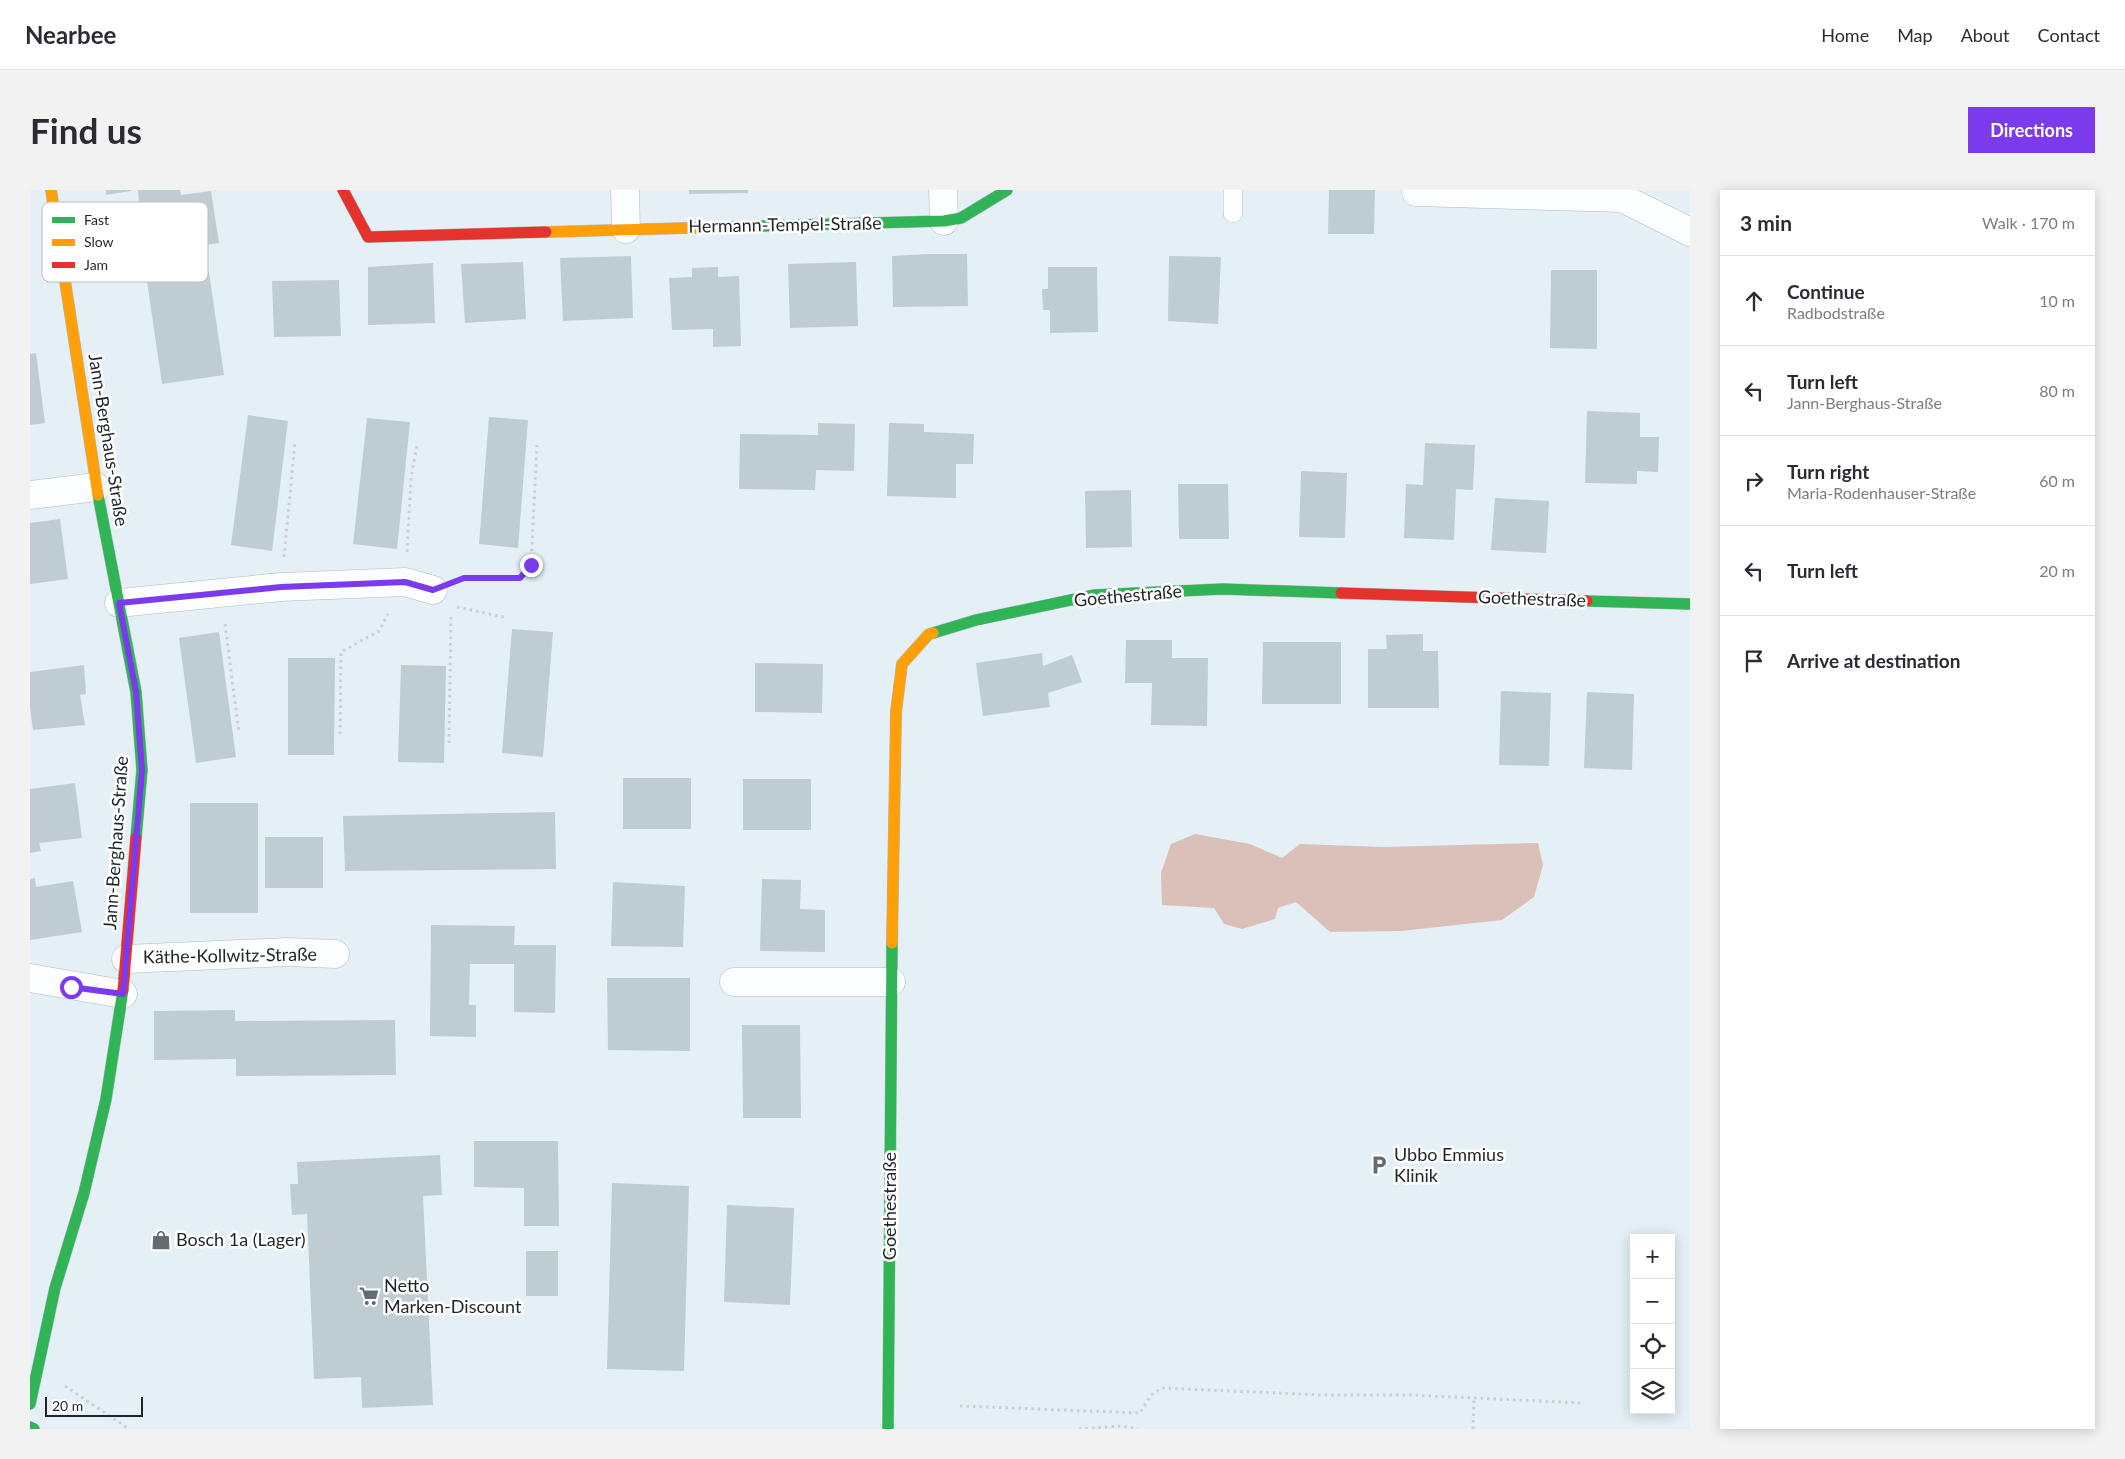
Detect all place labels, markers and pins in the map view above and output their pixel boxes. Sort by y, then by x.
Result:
place label: Ubbo Emmius Klinik [1394,1143,1504,1186]
parking icon: Ubbo Emmius Klinik [1368,1154,1390,1176]
place label: Bosch 1a (Lager) [176,1228,305,1250]
shop icon: Bosch 1a (Lager) [150,1229,172,1251]
place label: Netto Marken-Discount [384,1274,522,1317]
supermarket icon: Netto Marken-Discount [358,1285,380,1307]

